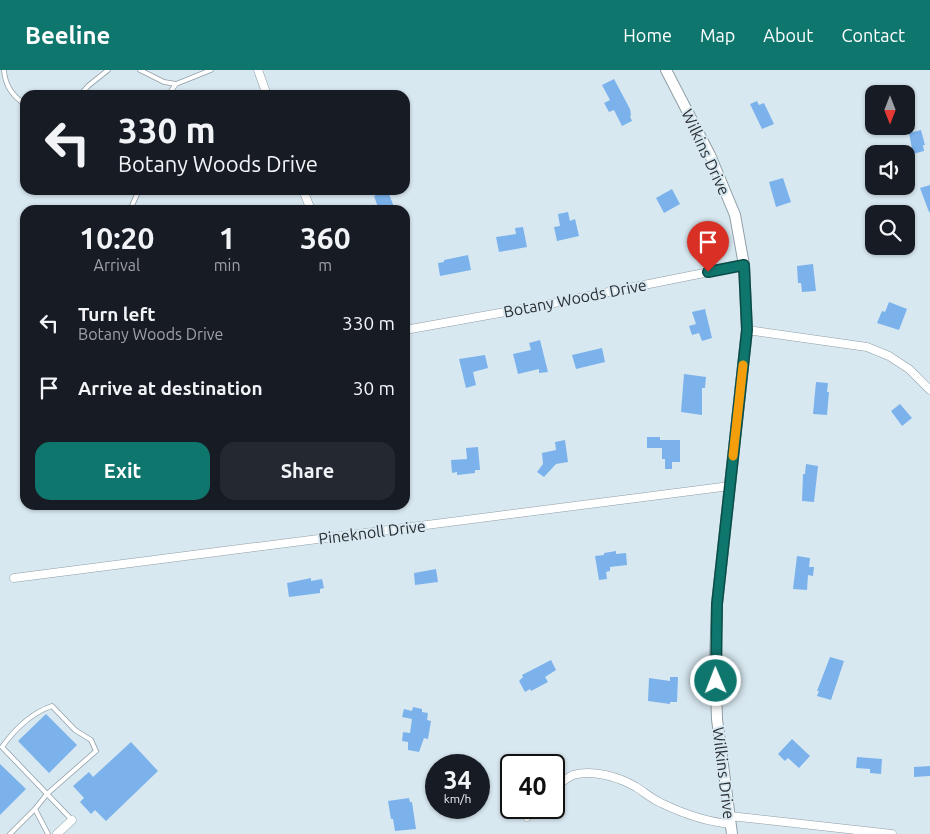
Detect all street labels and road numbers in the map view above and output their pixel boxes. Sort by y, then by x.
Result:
street label: Wilkins Drive [678,106,734,198]
street label: Botany Woods Drive [502,275,648,321]
street label: Pineknoll Drive [317,516,427,548]
street label: Wilkins Drive [709,726,739,820]

